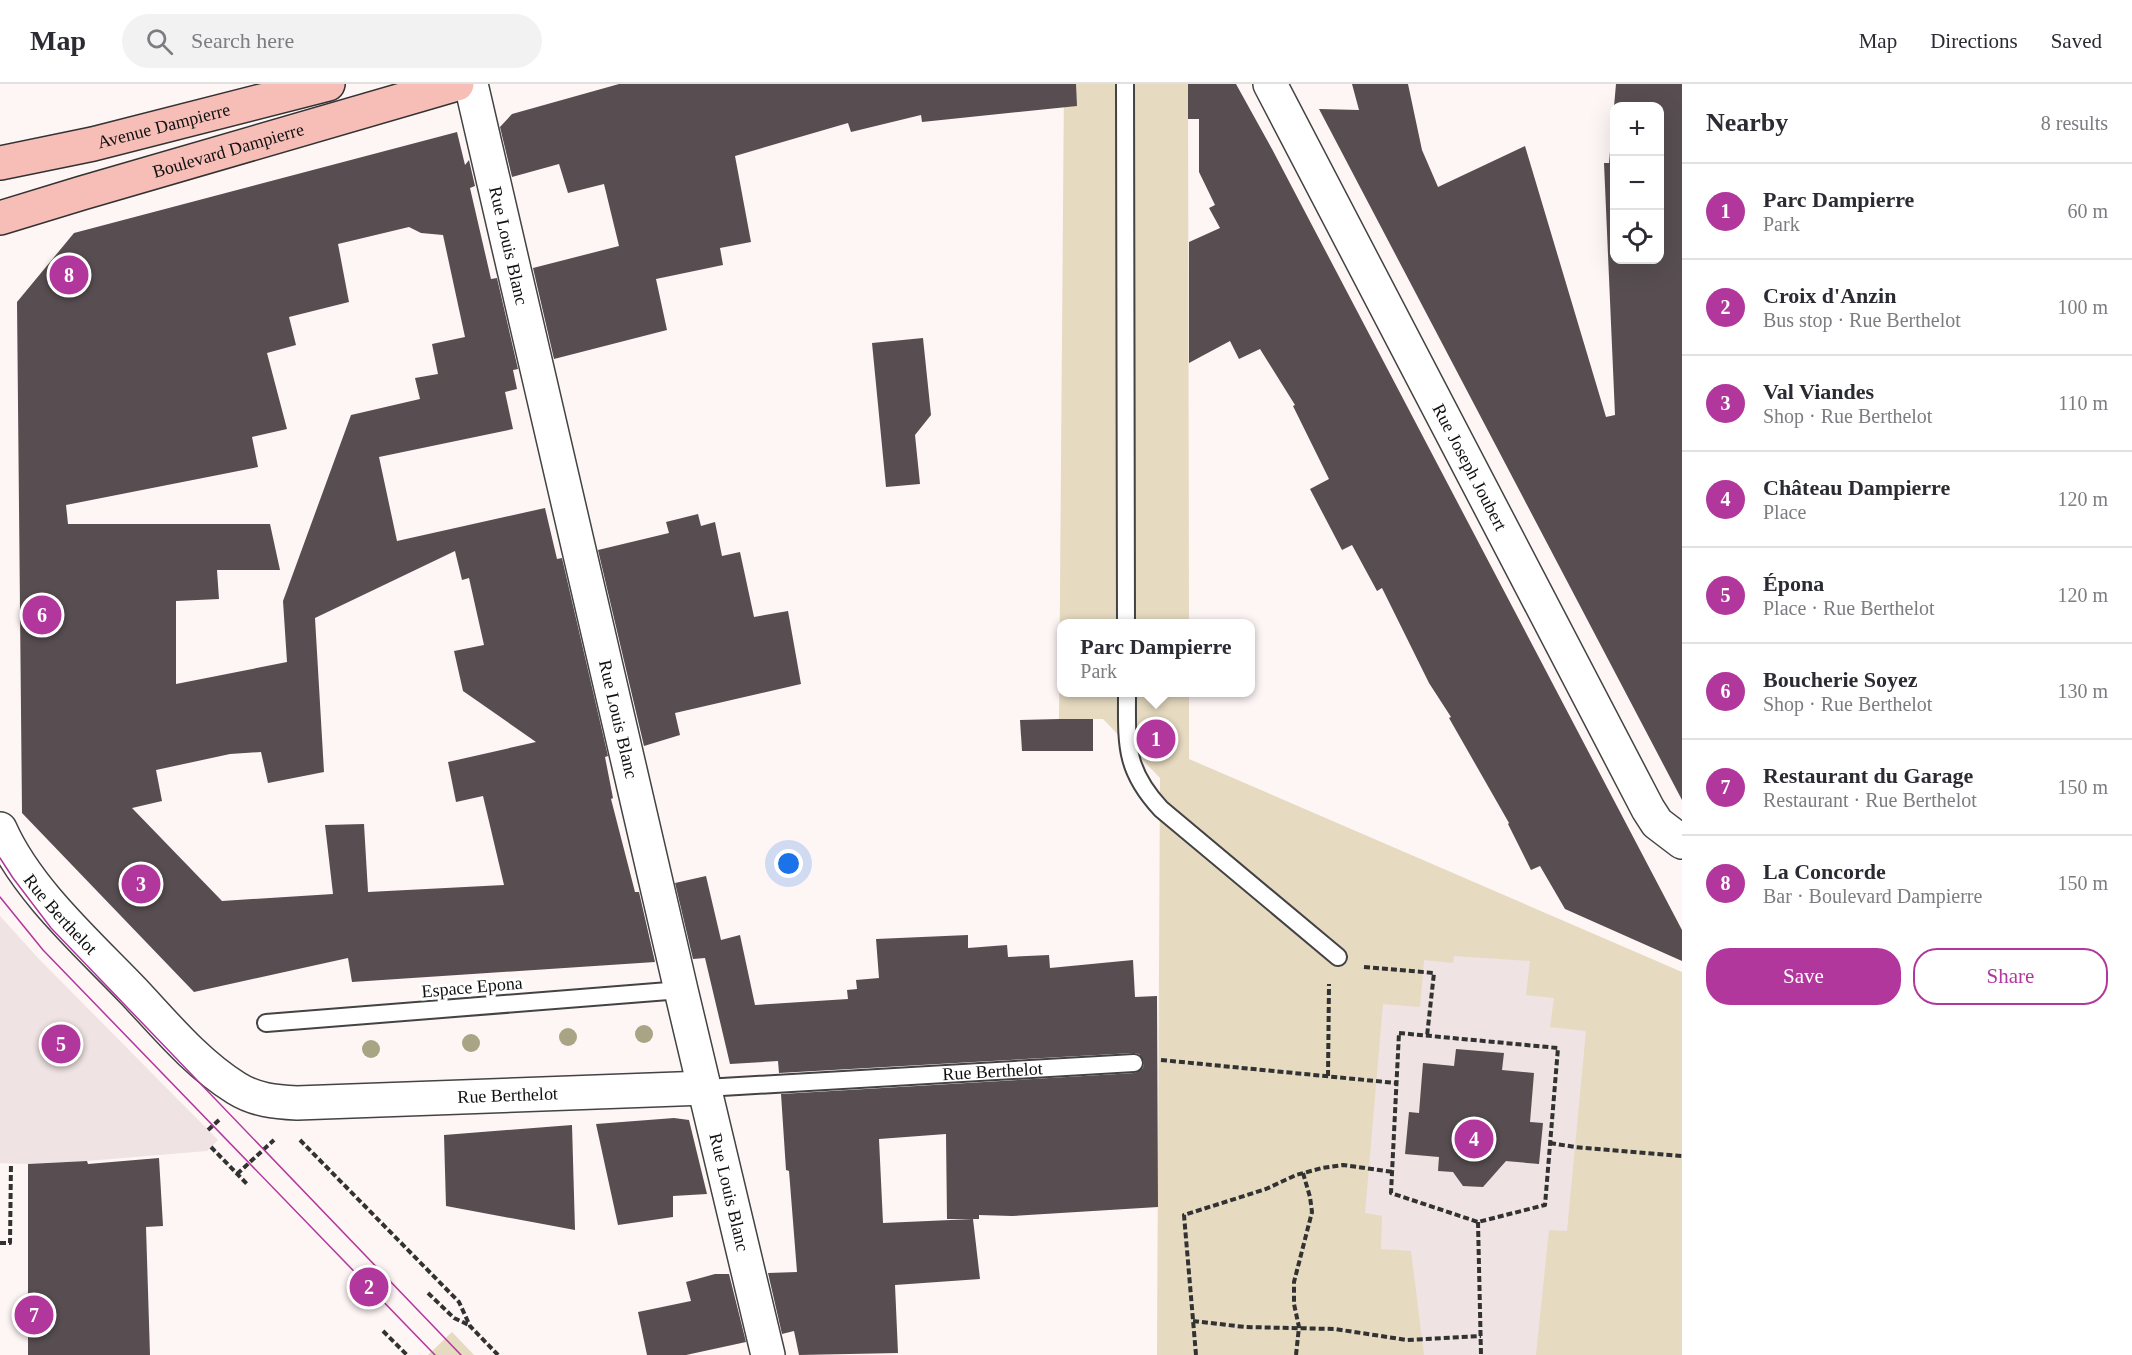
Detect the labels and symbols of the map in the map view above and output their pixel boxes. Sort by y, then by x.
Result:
street label: Avenue Dampierre [95,99,232,152]
street label: Boulevard Dampierre [150,119,306,182]
street label: Rue Louis Blanc [485,184,532,307]
pin: 8 [50,252,88,297]
street label: Rue Joseph Joubert [1428,400,1511,534]
pin: 6 [22,592,62,638]
street label: Rue Louis Blanc [595,658,642,780]
pin: 1 [1136,716,1176,762]
your location [774,849,803,878]
pin: 3 [122,862,160,906]
street label: Rue Berthelot [20,870,101,959]
street label: Espace Epona [421,973,523,1001]
pin: 5 [42,1022,80,1066]
street label: Rue Berthelot [942,1058,1043,1084]
street label: Rue Berthelot [457,1083,558,1107]
pin: 4 [1454,1116,1494,1162]
street label: Rue Louis Blanc [705,1131,753,1254]
pin: 2 [350,1264,388,1310]
pin: 7 [15,1292,54,1338]

